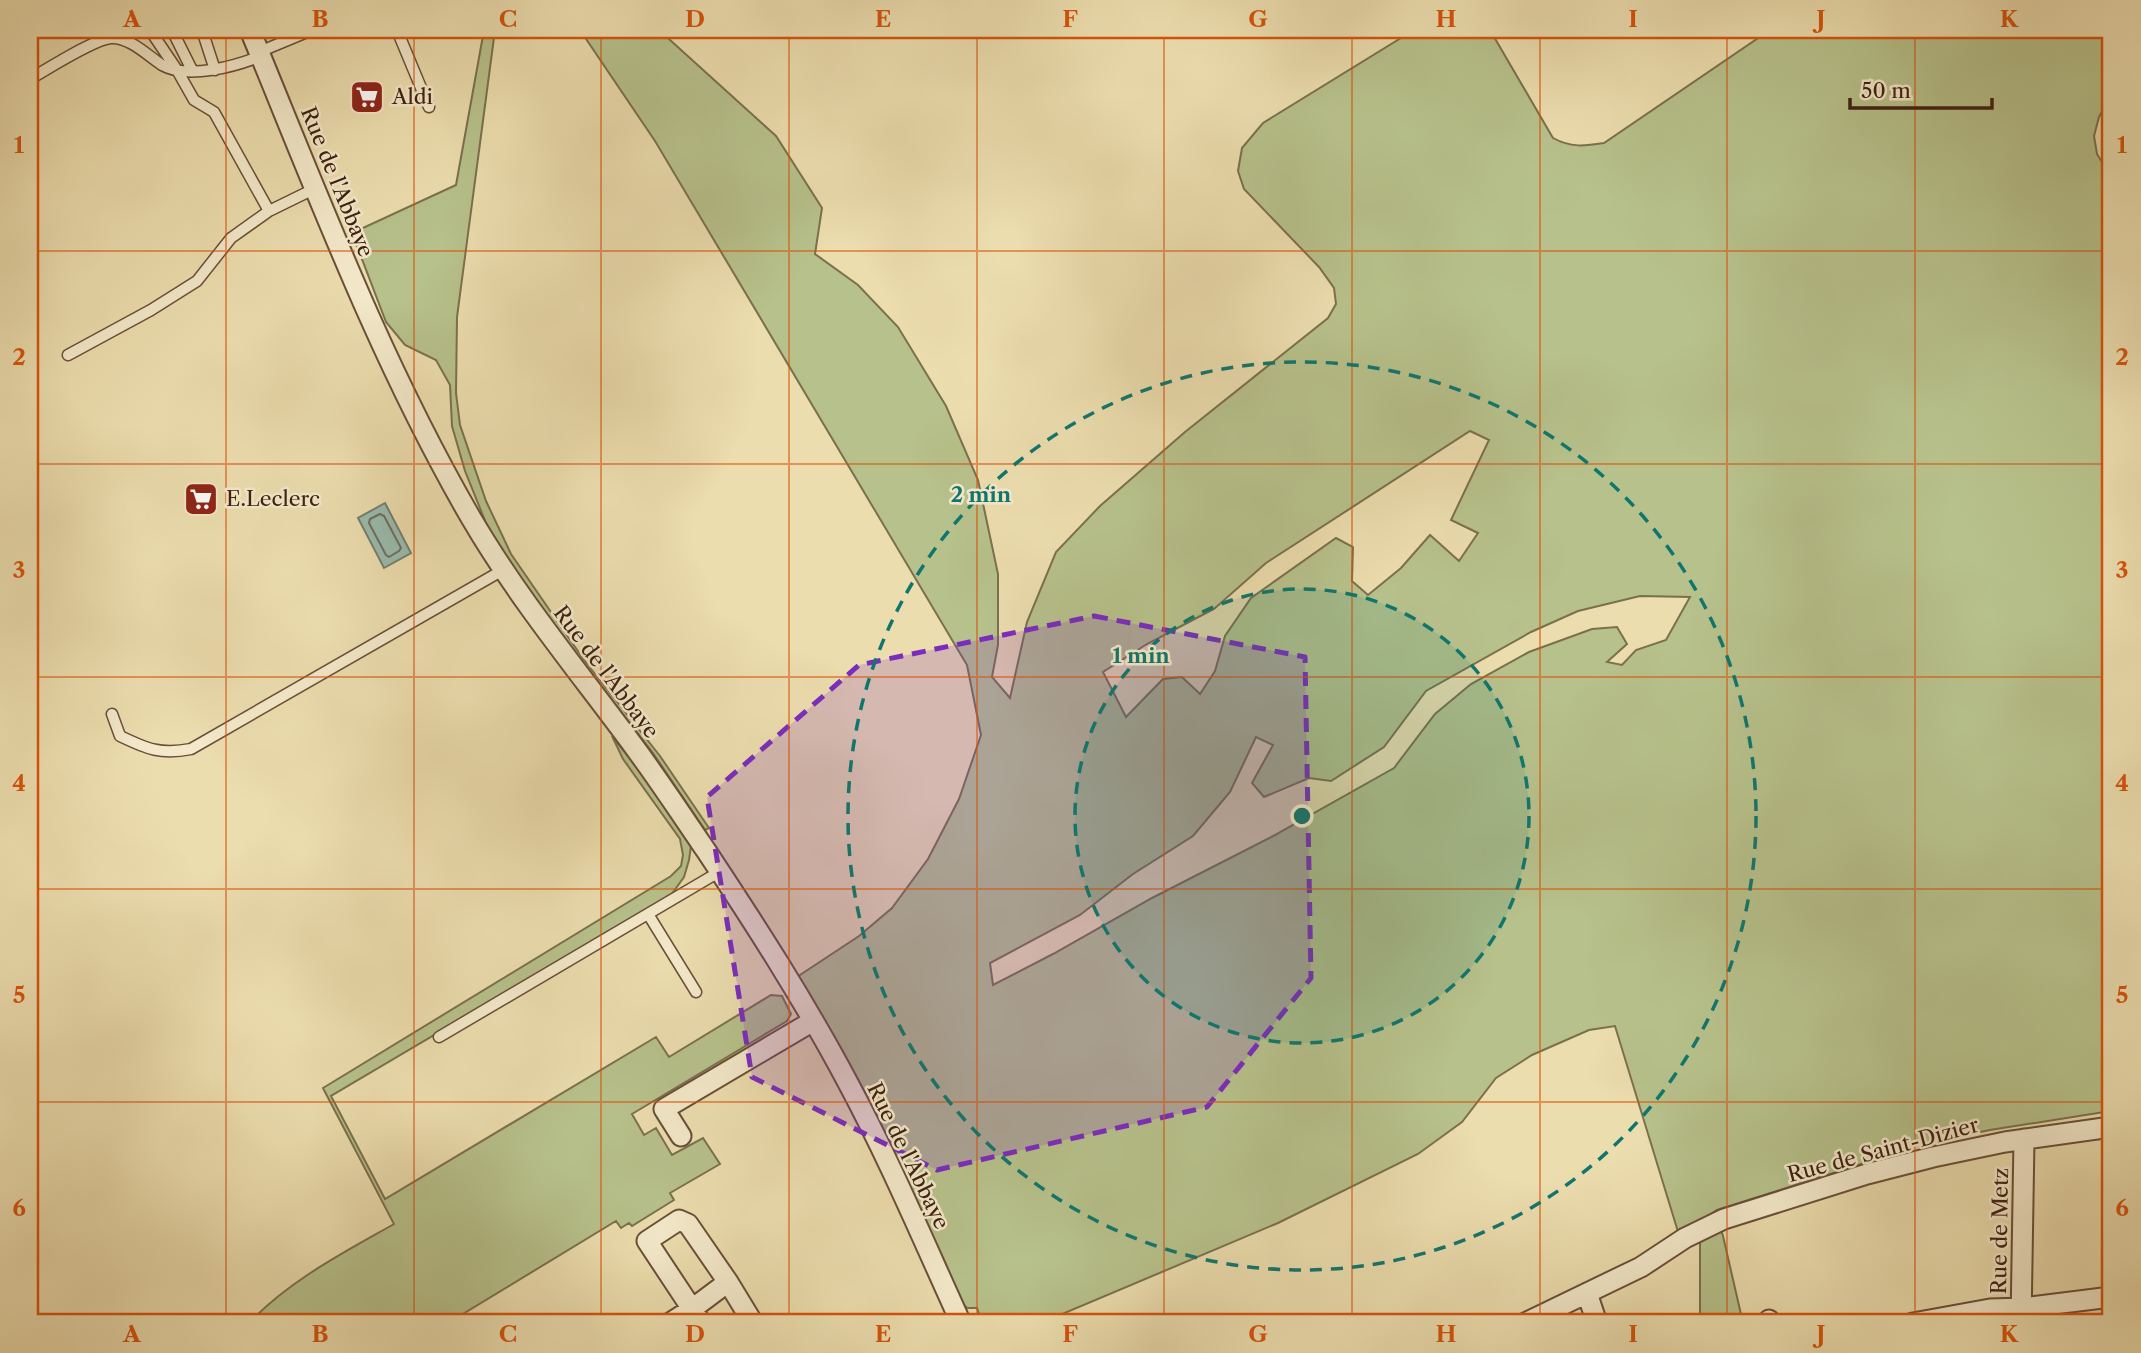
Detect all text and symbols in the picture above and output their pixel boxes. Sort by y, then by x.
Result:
text: A [122,5,142,33]
text: B [311,5,329,33]
text: C [499,5,517,33]
text: D [685,5,705,33]
text: E [875,5,891,33]
text: F [1062,5,1078,33]
text: G [1248,5,1268,33]
text: H [1436,5,1457,33]
text: I [1628,5,1638,33]
text: J [1812,5,1826,33]
text: K [2000,5,2019,33]
scale bar [1850,66,1992,110]
supermarket icon: Aldi [348,78,386,116]
text: 50 m [1861,78,1911,103]
place label: Aldi [391,84,433,109]
street label: Rue de l'Abbaye [296,103,379,261]
text: 1 [14,131,25,159]
text: 1 [2117,131,2128,159]
text: 2 [12,343,26,371]
text: 2 [2115,343,2129,371]
supermarket icon: E.Leclerc [182,480,220,518]
text: 2 min [951,482,1012,507]
place label: E.Leclerc [226,486,320,511]
text: 3 [13,556,26,584]
text: 3 [2116,556,2129,584]
street label: Rue de l'Abbaye [548,600,664,743]
text: 1 min [1112,643,1170,668]
text: 4 [12,769,26,797]
text: 4 [2115,769,2129,797]
centre of rings [1290,804,1314,828]
text: 5 [13,981,25,1009]
text: 5 [2116,981,2128,1009]
street label: Rue de l'Abbaye [862,1079,955,1233]
street label: Rue de Saint-Dizier [1785,1112,1981,1187]
street label: Rue de Metz [1986,1168,2013,1294]
text: 6 [12,1194,26,1222]
text: 6 [2115,1194,2129,1222]
text: A [122,1320,142,1348]
text: B [311,1320,329,1348]
text: C [499,1320,517,1348]
text: D [685,1320,705,1348]
text: E [875,1320,891,1348]
text: F [1062,1320,1078,1348]
text: G [1248,1320,1268,1348]
text: H [1436,1320,1457,1348]
text: I [1628,1320,1638,1348]
text: J [1812,1320,1826,1348]
text: K [2000,1320,2019,1348]

